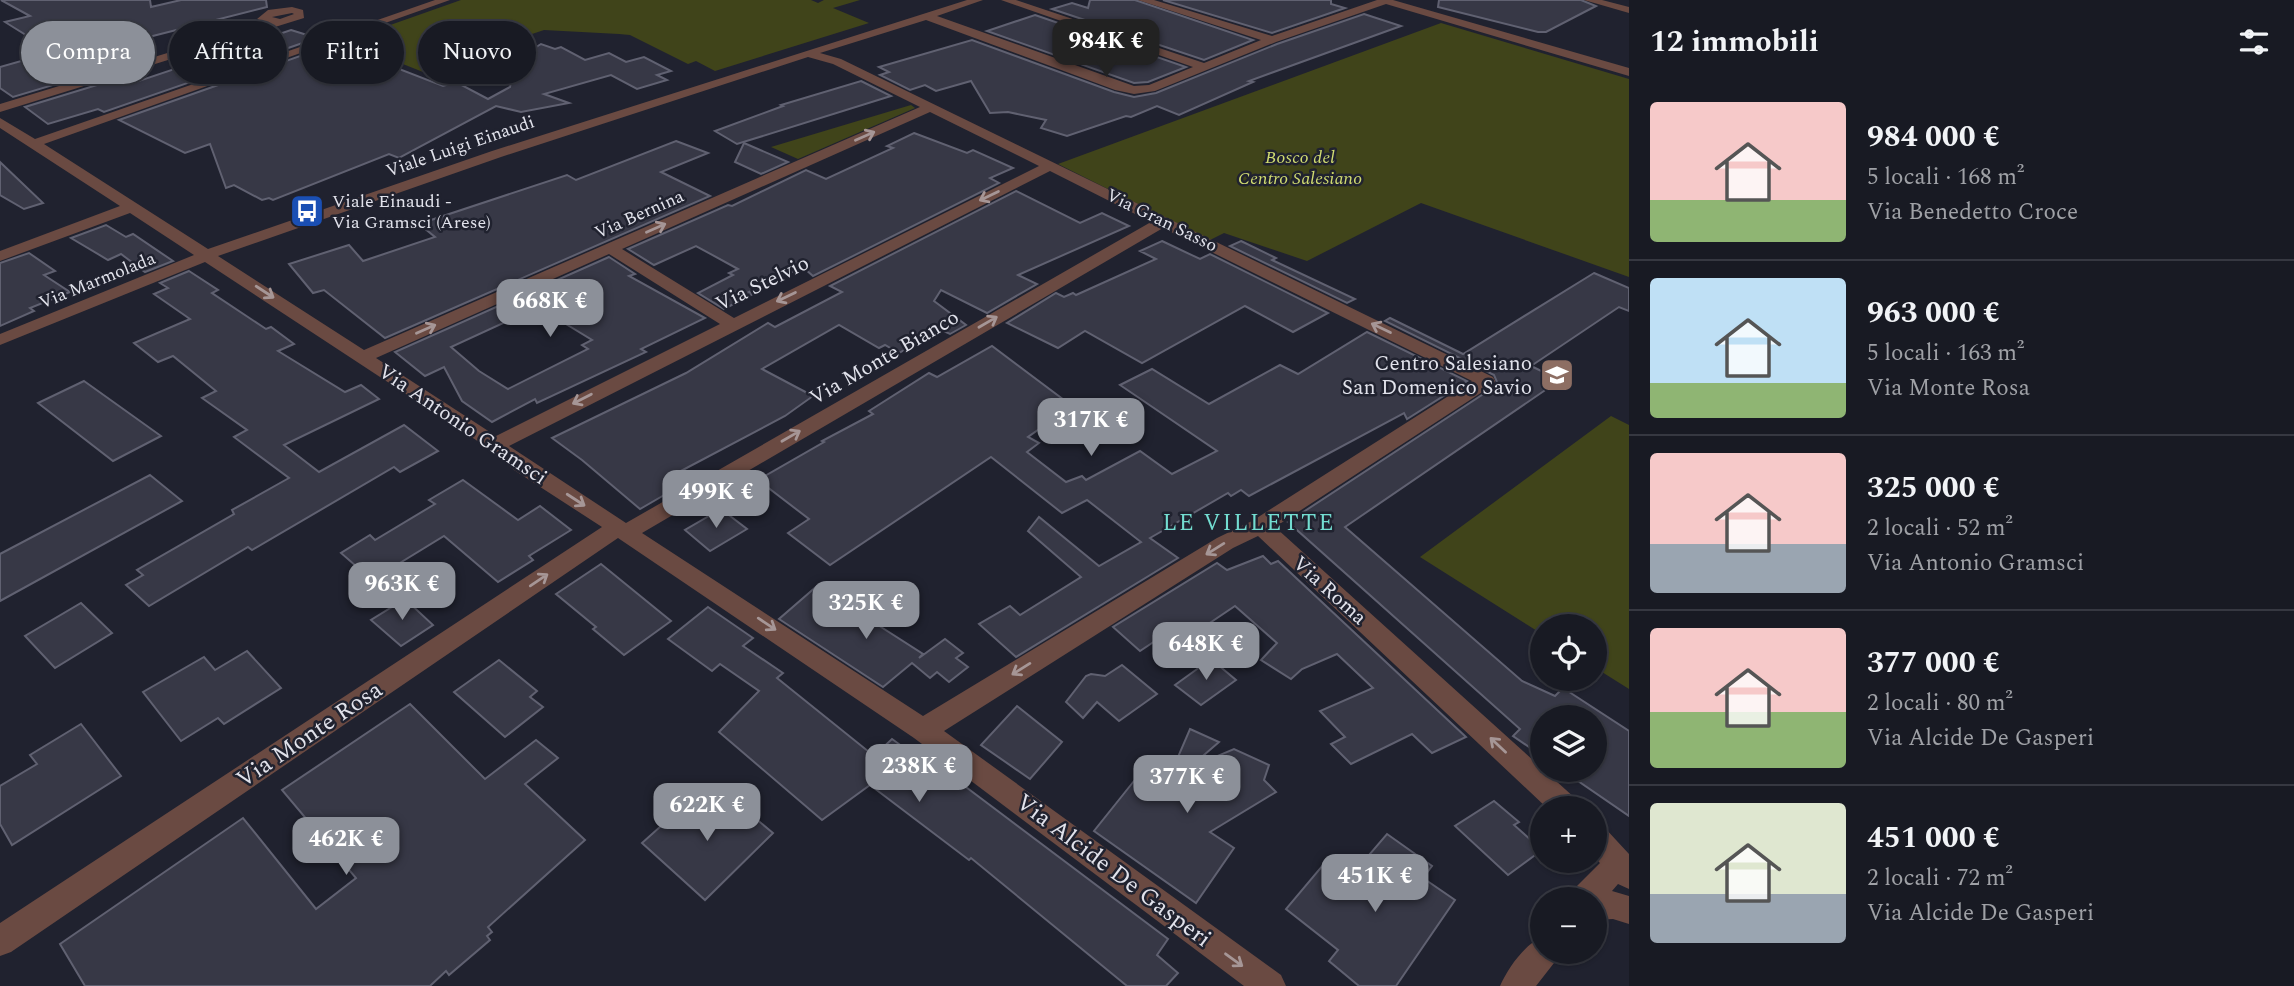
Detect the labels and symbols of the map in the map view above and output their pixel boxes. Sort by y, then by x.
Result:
pin: 984K € [1049,20,1163,79]
street label: Viale Luigi Einaudi [382,108,538,185]
one-way arrow [853,129,875,142]
park label: Bosco del Centro Salesiano [1238,144,1362,192]
street label: Via Gran Sasso [1101,182,1222,259]
street label: Via Bernina [590,183,688,246]
place label: Viale Einaudi - Via Gramsci (Arese) [332,188,491,236]
one-way arrow [979,189,1000,203]
bus stop icon: Viale Einaudi - Via Gramsci (Arese) [288,192,326,230]
one-way arrow [645,221,667,234]
street label: Via Marmolada [35,245,160,316]
street label: Via Stelvio [710,247,815,320]
pin: 668K € [493,280,607,339]
one-way arrow [255,285,274,300]
one-way arrow [776,290,797,304]
street label: Via Monte Bianco [804,302,965,414]
one-way arrow [978,315,998,329]
one-way arrow [1371,321,1392,335]
one-way arrow [415,322,436,335]
place label: Centro Salesiano San Domenico Savio [1342,348,1532,404]
street label: Via Antonio Gramsci [371,356,554,494]
school or university icon: Centro Salesiano San Domenico Savio [1538,356,1576,394]
one-way arrow [573,393,593,407]
pin: 317K € [1034,398,1148,458]
one-way arrow [781,429,801,443]
pin: 499K € [659,470,773,530]
one-way arrow [566,493,585,508]
district label: LE VILLETTE [1163,506,1335,541]
one-way arrow [1206,542,1225,557]
street label: Via Roma [1285,548,1374,634]
pin: 963K € [345,562,459,622]
one-way arrow [529,573,548,587]
pin: 325K € [809,582,923,641]
one-way arrow [757,617,776,631]
pin: 648K € [1149,622,1263,682]
one-way arrow [1012,662,1032,676]
street label: Via Monte Rosa [229,672,390,797]
one-way arrow [1489,737,1507,753]
pin: 238K € [862,744,976,804]
pin: 377K € [1130,756,1244,815]
pin: 622K € [650,784,764,843]
street label: Via Alcide De Gasperi [1008,785,1219,956]
pin: 462K € [289,818,403,877]
pin: 451K € [1318,855,1432,914]
one-way arrow [1224,953,1243,967]

